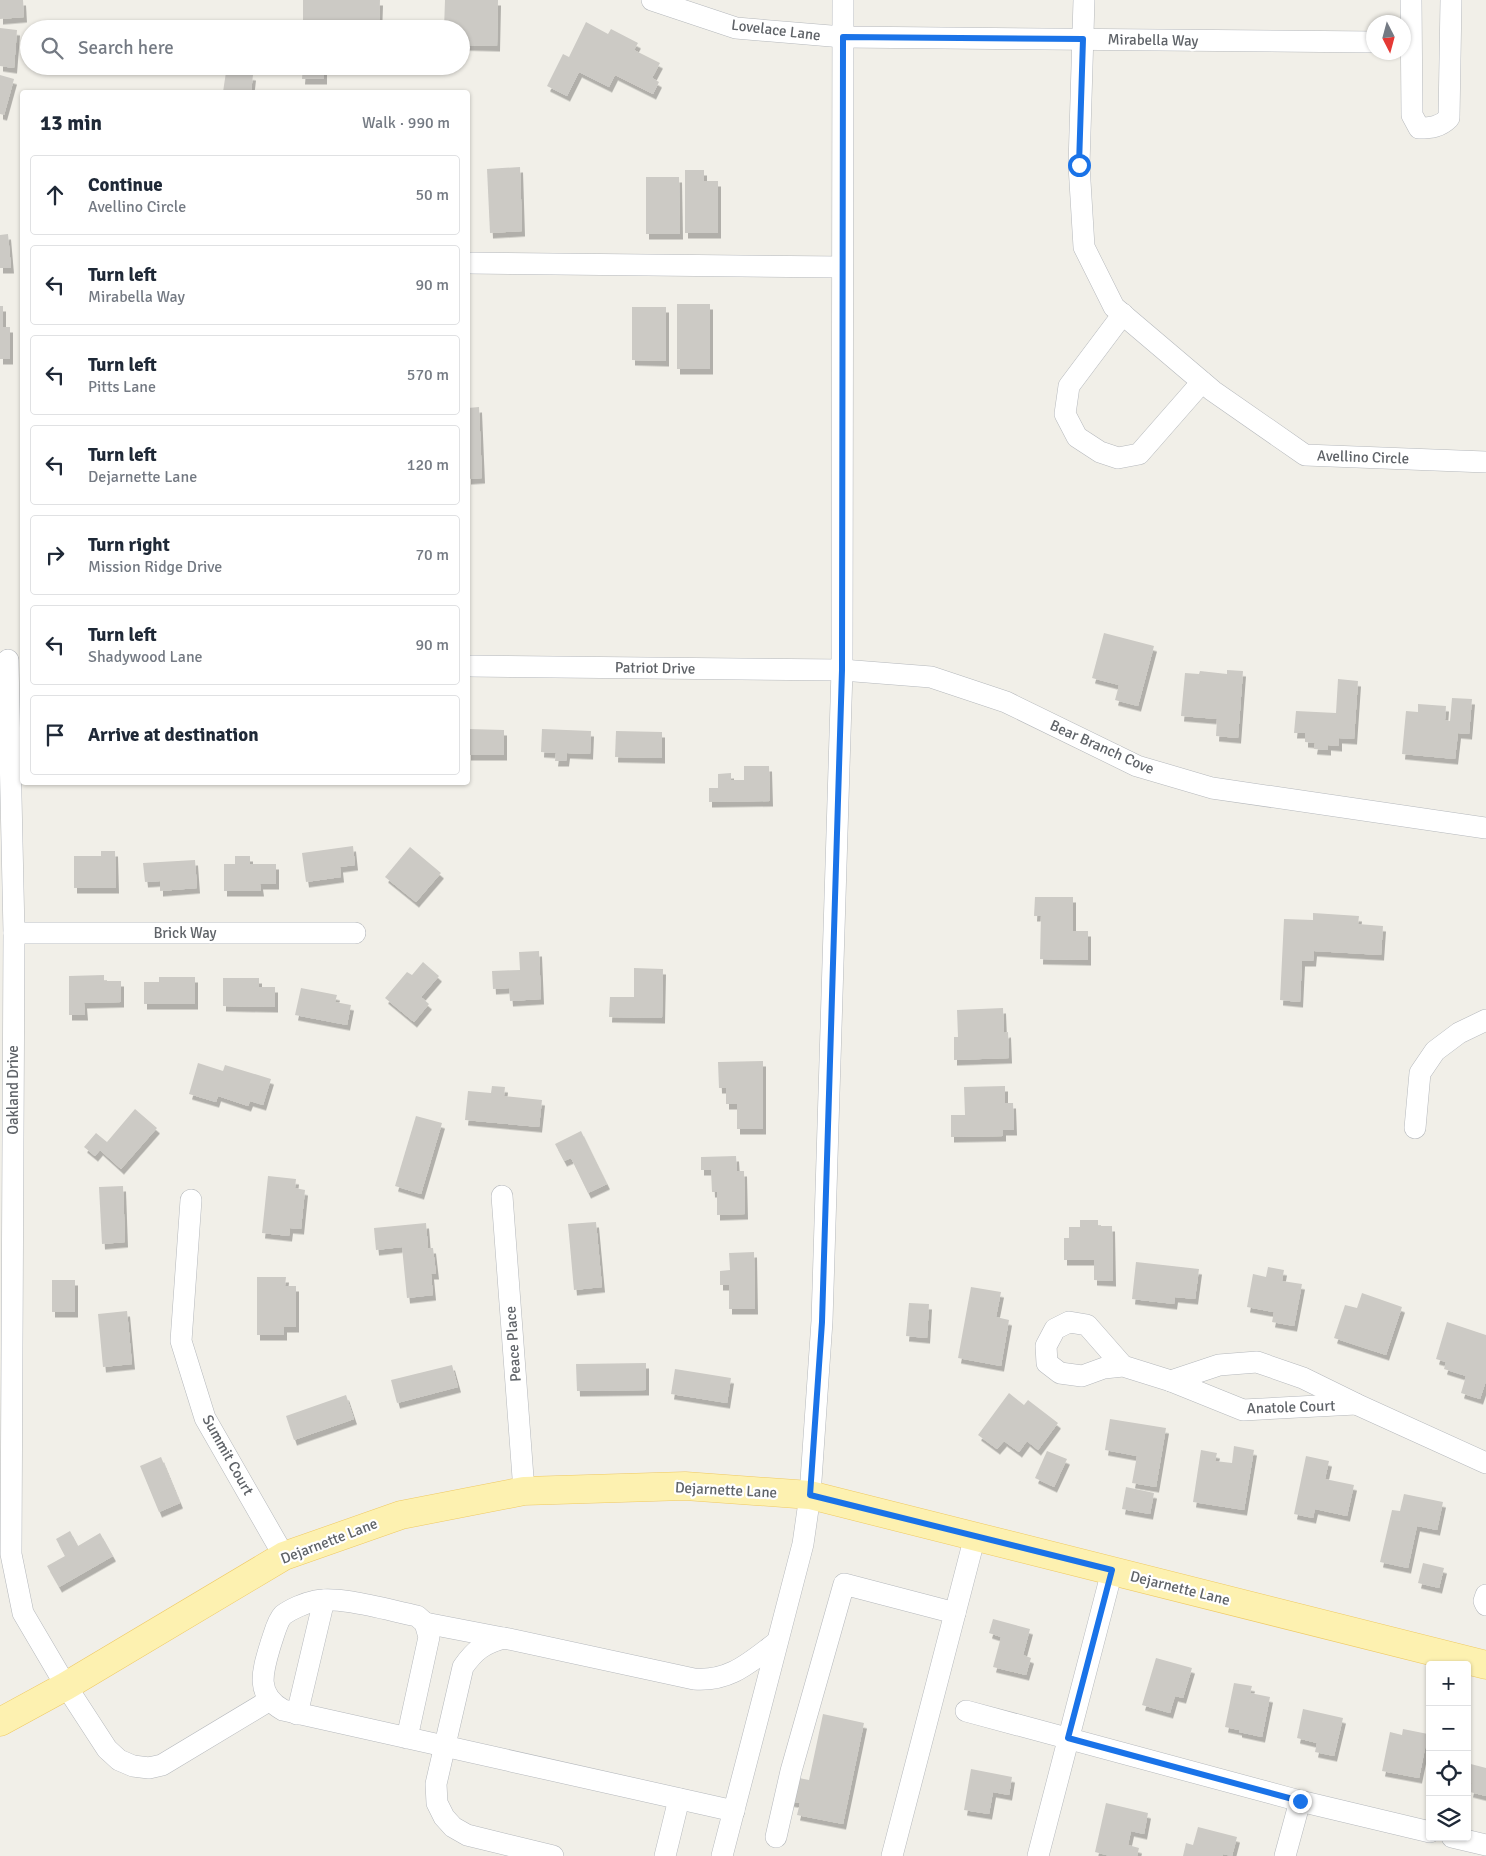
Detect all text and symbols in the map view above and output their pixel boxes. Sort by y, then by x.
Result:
north arrow [1366,15,1411,60]
street label: Lovelace Lane [730,16,822,44]
search box [20,20,470,75]
street label: Mirabella Way [1107,30,1199,50]
icon: search [38,34,66,62]
text: Search here [78,36,174,60]
text: 13 min [40,110,102,136]
text: Walk · 990 m [362,113,450,133]
route start [1068,154,1091,177]
text: Continue [88,173,163,197]
icon: ahead [41,181,69,209]
text: 50 m [415,185,449,205]
text: Avellino Circle [88,197,186,217]
text: Turn left [88,263,157,287]
icon: left [41,271,69,299]
text: 90 m [415,275,449,295]
text: Mirabella Way [88,287,185,307]
text: Turn left [88,353,157,377]
icon: left [41,361,69,389]
text: 570 m [407,365,449,385]
text: Pitts Lane [88,377,156,397]
text: Turn left [88,443,157,467]
street label: Avellino Circle [1317,446,1409,468]
icon: left [41,451,69,479]
text: 120 m [407,455,449,475]
text: Dejarnette Lane [88,467,197,487]
text: Turn right [88,533,170,557]
icon: right [41,541,69,569]
text: 70 m [415,545,449,565]
text: Mission Ridge Drive [88,557,222,577]
text: Turn left [88,623,157,647]
icon: left [41,631,69,659]
text: 90 m [415,635,449,655]
text: Shadywood Lane [88,647,203,667]
street label: Patriot Drive [615,658,695,678]
street label: Bear Branch Cove [1047,716,1157,778]
icon: arrive [41,721,69,749]
text: Arrive at destination [88,723,259,747]
street label: Brick Way [153,924,217,942]
street label: Oakland Drive [4,1045,22,1135]
street label: Peace Place [501,1306,525,1382]
street label: Anatole Court [1246,1396,1336,1418]
street label: Summit Court [199,1412,257,1498]
street label: Dejarnette Lane [674,1478,778,1502]
street label: Dejarnette Lane [278,1514,380,1568]
street label: Dejarnette Lane [1128,1567,1232,1609]
map controls [1426,1661,1471,1841]
button: + [1426,1661,1471,1706]
button: − [1426,1706,1471,1751]
button: locate [1426,1751,1471,1796]
route end [1289,1790,1312,1813]
button: layers [1426,1796,1471,1841]

